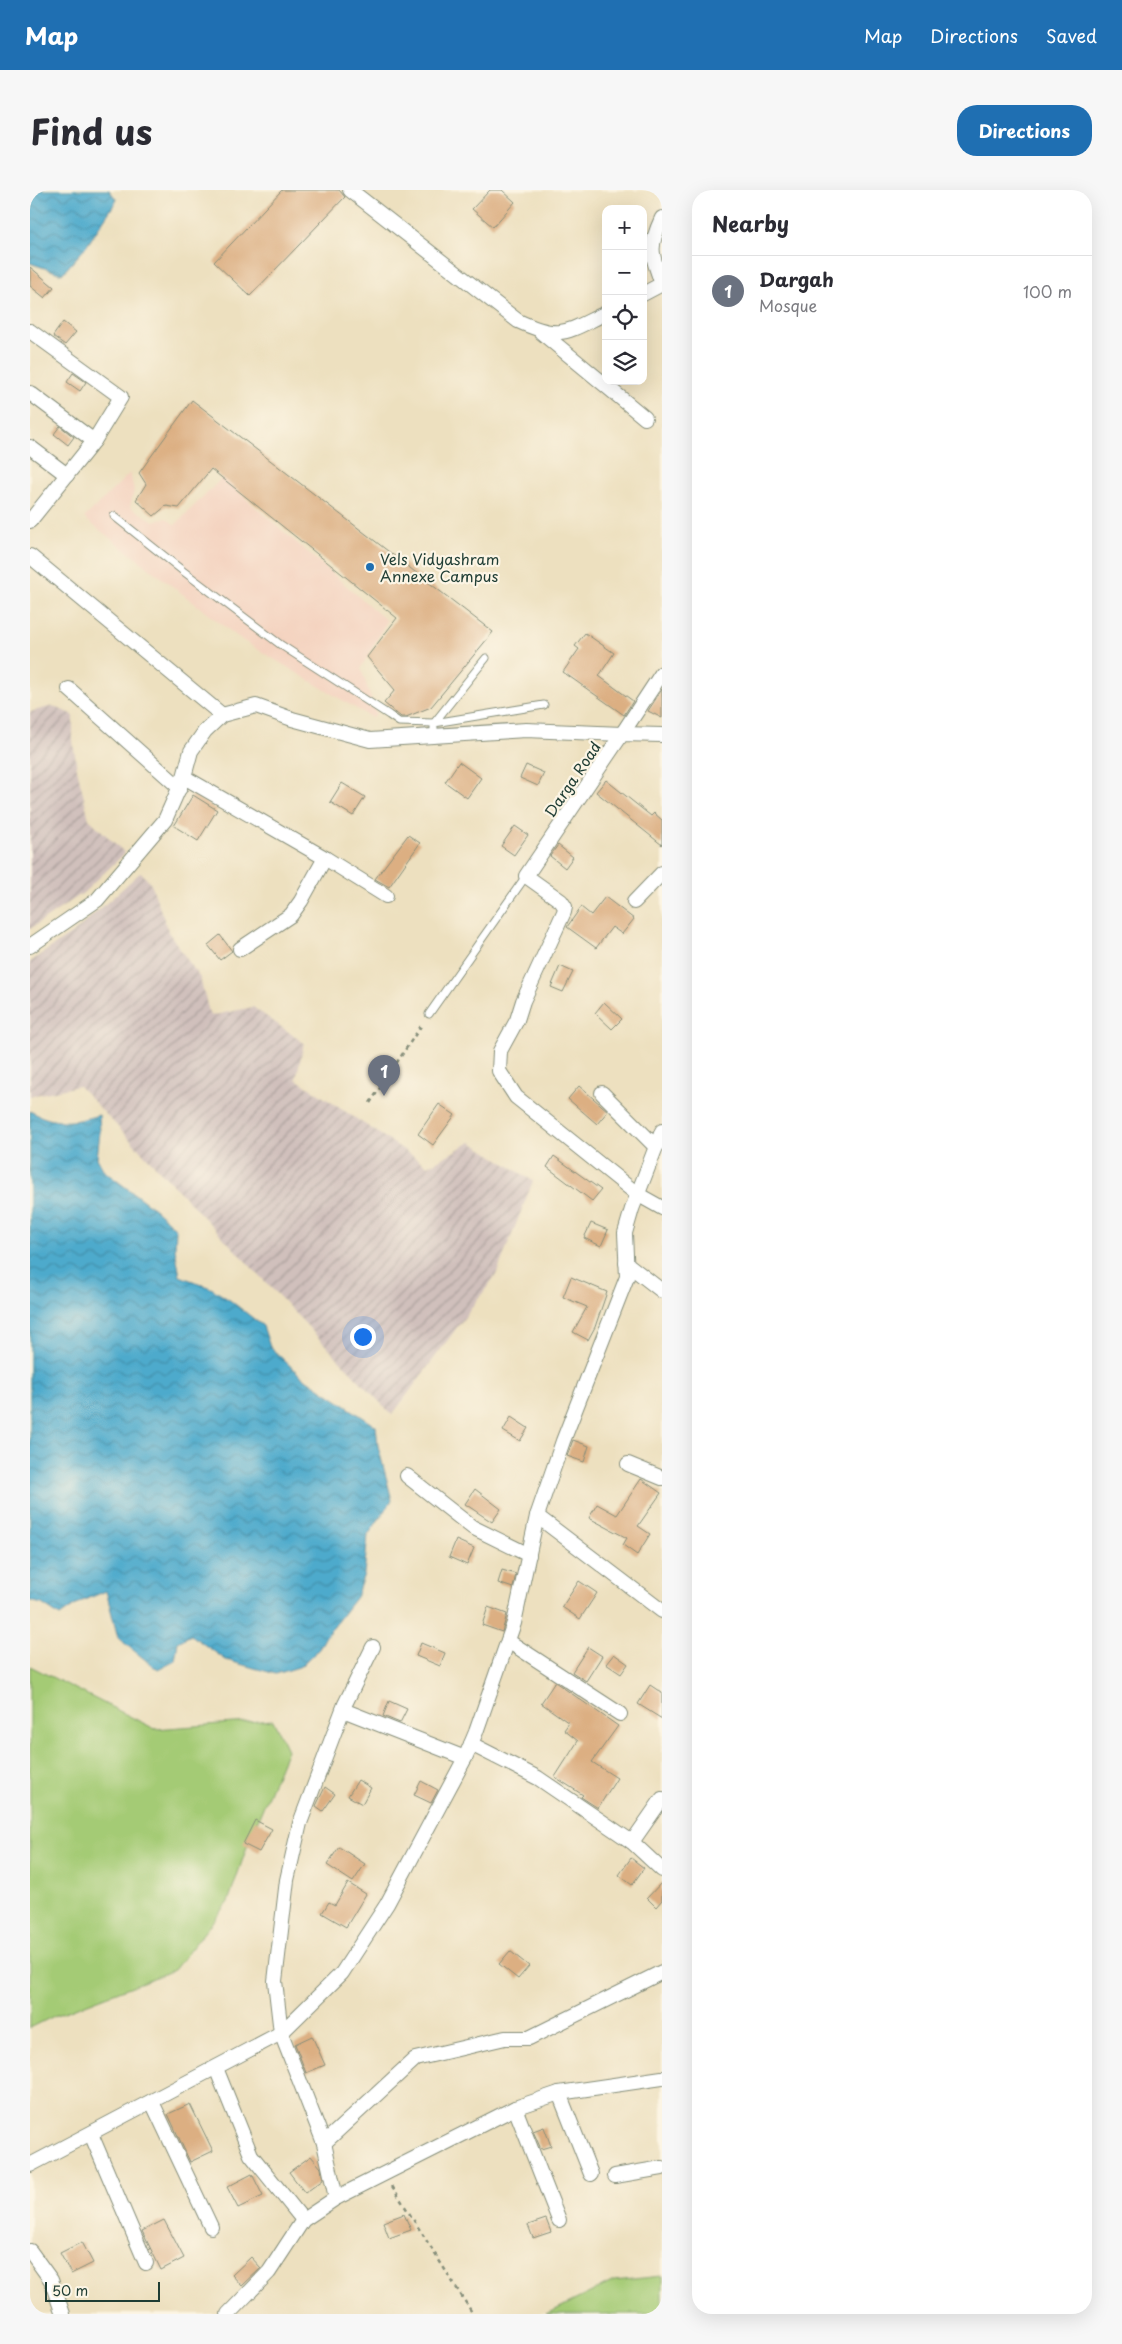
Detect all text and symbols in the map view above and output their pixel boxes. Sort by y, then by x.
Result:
text: Map [25,17,78,53]
text: Map [864,22,902,49]
text: Directions [930,22,1018,49]
text: Saved [1046,22,1097,49]
text: Find us [30,104,152,157]
button: Directions [957,105,1092,156]
map controls [602,205,647,385]
button: + [602,205,647,250]
text: Nearby [712,207,789,239]
button: − [602,250,647,295]
text: Dargah [759,265,834,293]
text: 1 [724,279,732,303]
text: 100 m [1023,279,1072,303]
text: Mosque [759,293,817,317]
button: locate [602,295,647,340]
button: layers [602,340,647,385]
place label: Vels Vidyashram Annexe Campus [380,547,499,587]
marker: Vels Vidyashram Annexe Campus [364,561,376,573]
street label: Darga Road [538,736,606,822]
pin: 1 [368,1055,400,1096]
your location [350,1324,376,1350]
scale bar [45,2279,160,2302]
text: 50 m [52,2280,88,2301]

